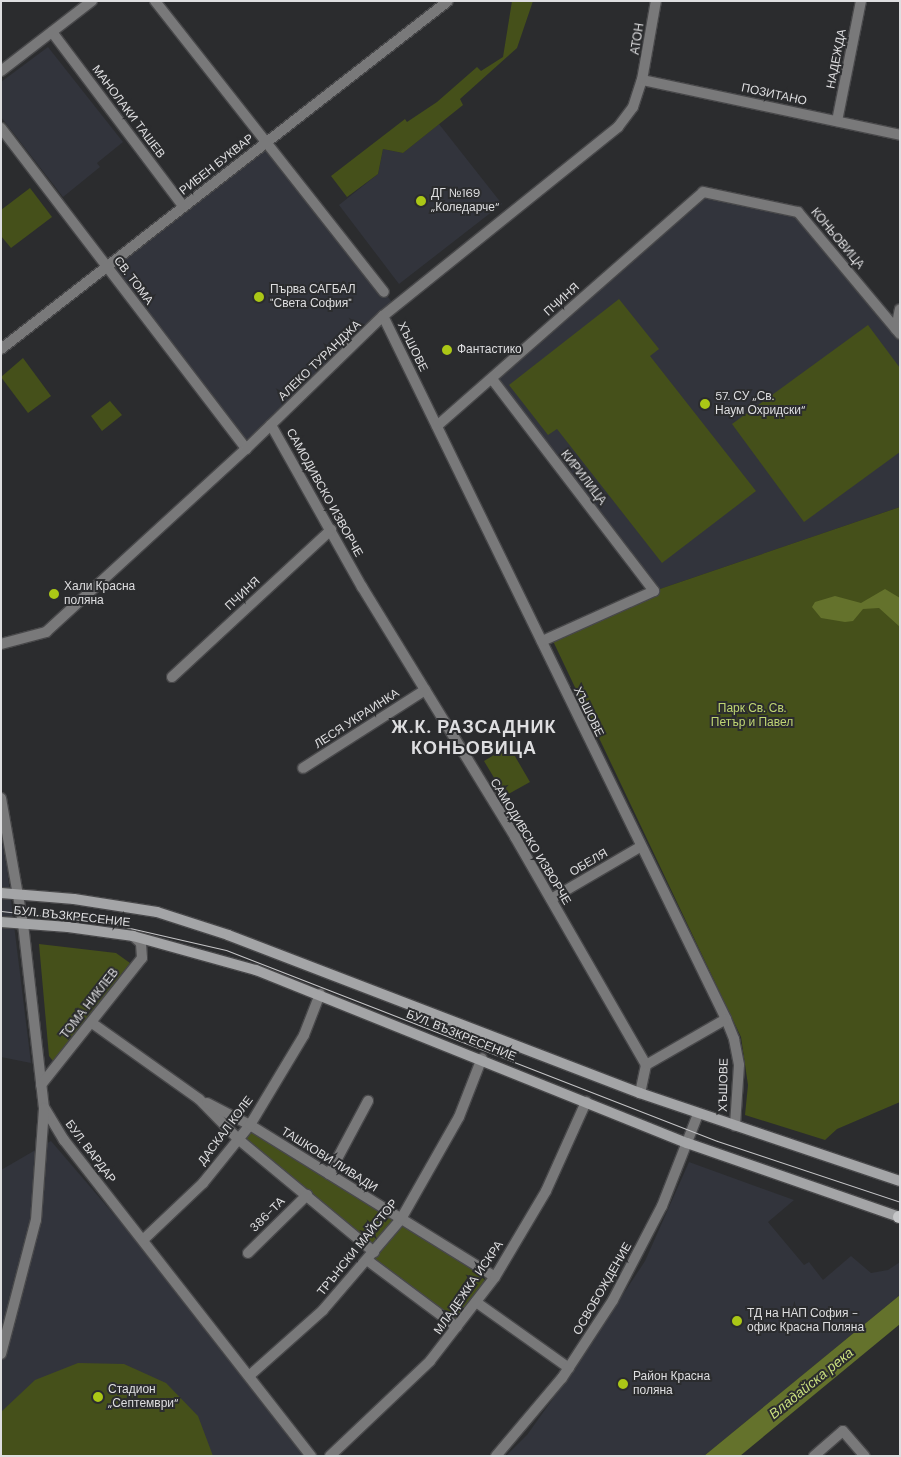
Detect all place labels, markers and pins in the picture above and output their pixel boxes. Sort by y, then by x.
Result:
place label: ДГ №169 „Коледарче“ [431,187,499,215]
marker: ДГ №169 „Коледарче“ [415,195,427,207]
place label: Първа САГБАЛ "Света София" [270,283,356,311]
marker: Първа САГБАЛ "Света София" [252,290,266,304]
place label: Фантастико [457,343,522,357]
marker: Фантастико [441,344,453,356]
place label: 57. СУ „Св. Наум Охридски“ [715,390,805,418]
marker: 57. СУ „Св. Наум Охридски“ [699,398,711,410]
place label: Хали Красна поляна [64,580,135,608]
marker: Хали Красна поляна [48,588,60,600]
place label: ТД на НАП София - офис Красна Поляна [747,1307,864,1335]
marker: ТД на НАП София - офис Красна Поляна [731,1315,743,1327]
place label: Район Красна поляна [633,1370,710,1398]
marker: Район Красна поляна [617,1378,629,1390]
place label: Стадион „Септември“ [108,1383,178,1411]
marker: Стадион „Септември“ [92,1391,104,1403]

